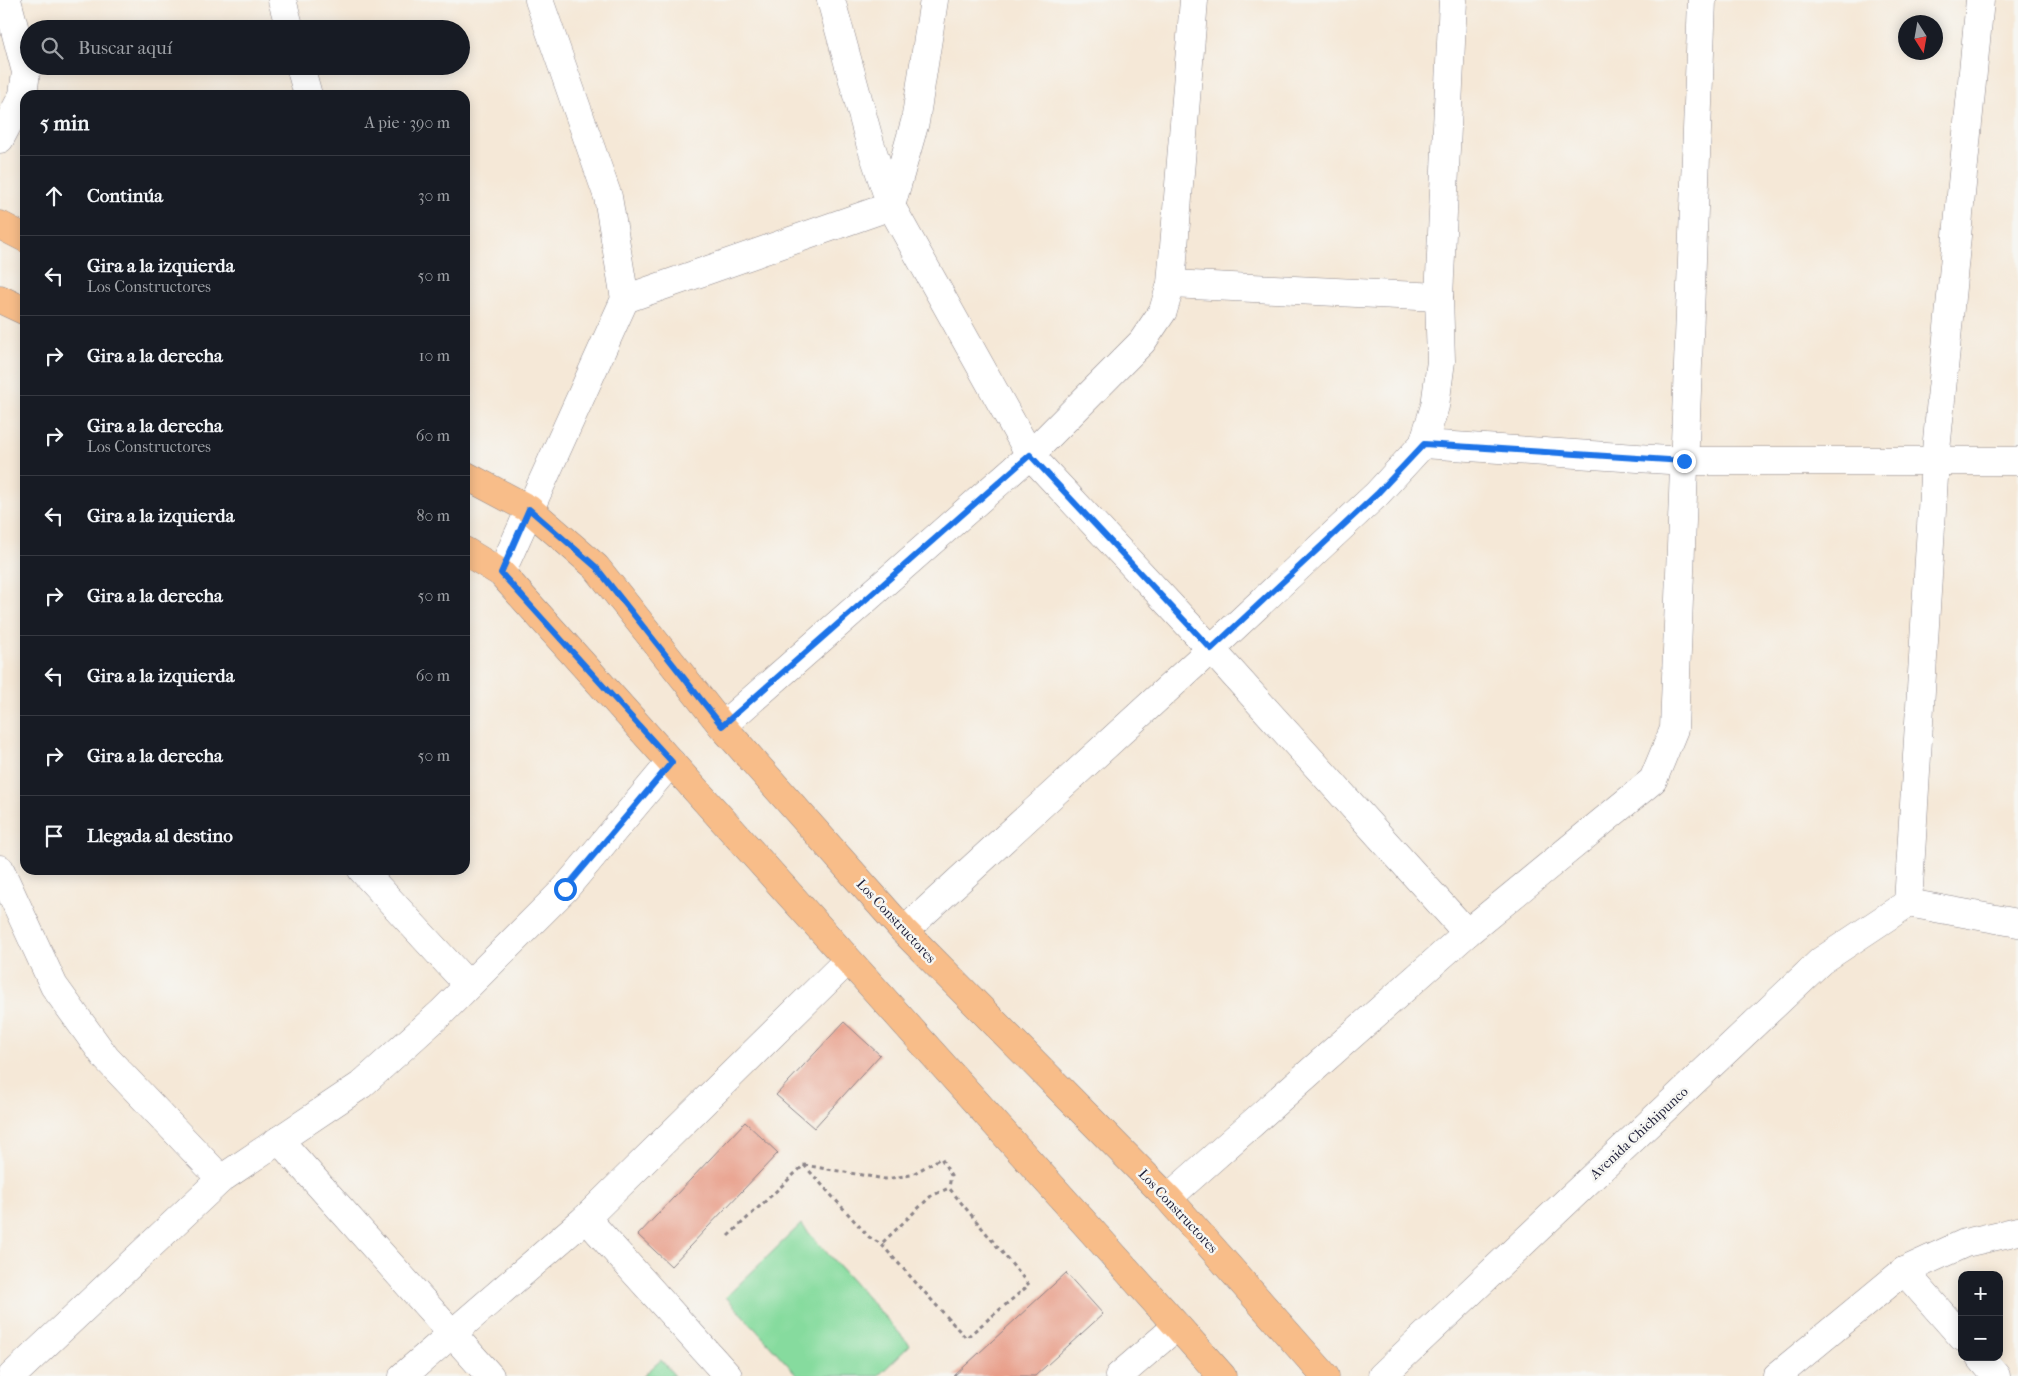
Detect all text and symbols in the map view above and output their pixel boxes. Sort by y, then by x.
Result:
north arrow [1898,15,1943,60]
search box [20,20,470,75]
icon: search [38,34,66,62]
text: Buscar aquí [78,37,172,59]
text: 5 min [40,111,89,135]
text: A pie · 390 m [364,113,450,132]
icon: ahead [40,182,68,210]
text: Continúa [87,185,163,207]
text: 30 m [418,186,450,205]
text: Gira a la izquierda [87,255,234,277]
icon: left [40,262,68,290]
text: 50 m [418,266,450,285]
text: Los Constructores [87,277,211,296]
icon: right [40,342,68,370]
text: Gira a la derecha [87,345,223,367]
text: 10 m [419,346,450,365]
text: Gira a la derecha [87,415,223,437]
icon: right [40,422,68,450]
text: 60 m [416,426,450,445]
text: Los Constructores [87,437,211,456]
route end [1673,450,1696,473]
icon: left [40,502,68,530]
text: Gira a la izquierda [87,505,234,527]
text: 80 m [416,506,450,525]
icon: right [40,582,68,610]
text: Gira a la derecha [87,585,223,607]
text: 50 m [418,586,450,605]
icon: left [40,662,68,690]
text: Gira a la izquierda [87,665,234,687]
text: 60 m [416,666,450,685]
icon: right [40,742,68,770]
text: Gira a la derecha [87,745,223,767]
text: 50 m [418,746,450,765]
icon: arrive [40,822,68,850]
text: Llegada al destino [87,825,233,847]
street label: Los Constructores [853,876,939,966]
route start [554,878,577,901]
street label: Avenida Chichipunco [1586,1083,1692,1184]
street label: Los Constructores [1135,1166,1221,1256]
map controls [1958,1271,2003,1361]
button: + [1958,1271,2003,1316]
button: − [1958,1316,2003,1361]

